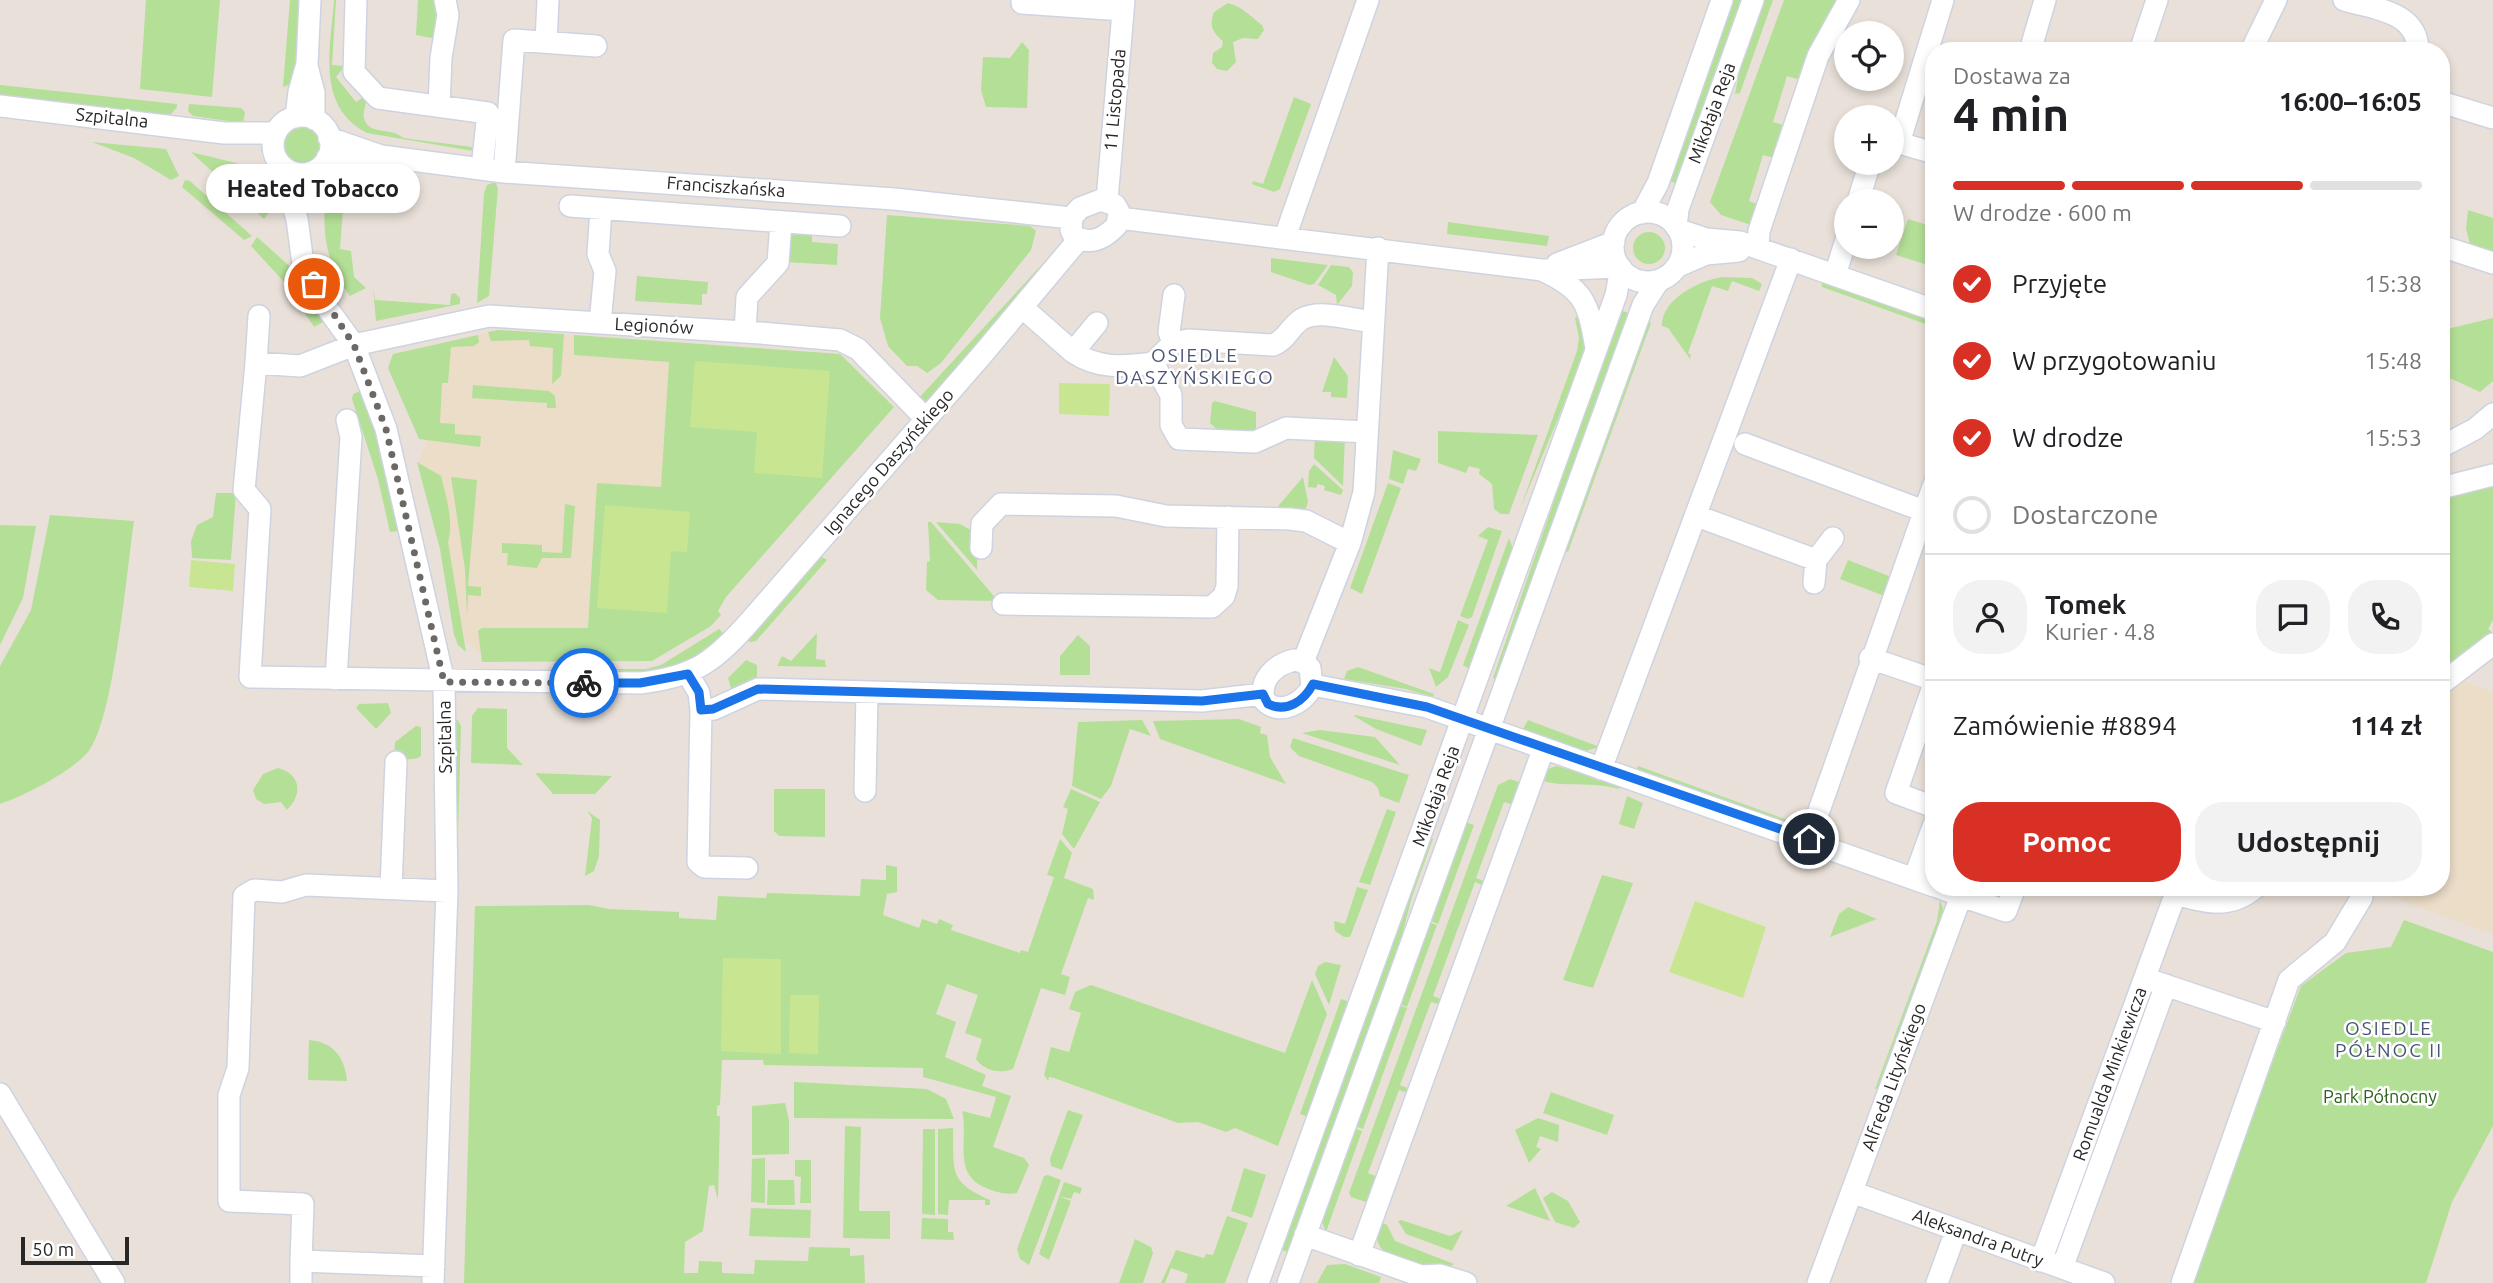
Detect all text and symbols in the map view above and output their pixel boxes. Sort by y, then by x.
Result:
map controls [1834,21,1904,259]
button: locate [1834,21,1904,91]
street label: 11 Listopada [1100,48,1128,152]
street label: Mikołaja Reja [1684,60,1739,166]
text: Dostawa za [1953,63,2071,88]
text: 16:00–16:05 [2279,87,2422,116]
text: 4 min [1953,88,2069,140]
street label: Szpitalna [75,103,150,131]
button: + [1834,105,1904,175]
callout: Heated Tobacco [207,165,421,214]
street label: Franciszkańska [666,172,786,200]
text: Heated Tobacco [227,176,399,201]
button: − [1834,189,1904,259]
text: W drodze · 600 m [1953,200,2132,225]
pin [284,254,344,314]
icon: bag [295,265,333,303]
icon: check [1953,265,1991,303]
text: Przyjęte [2012,269,2107,298]
text: 15:38 [2364,271,2422,296]
street label: Legionów [614,313,694,337]
icon: check [1953,342,1991,380]
district label: OSIEDLE DASZYŃSKIEGO [1115,344,1275,388]
text: W przygotowaniu [2012,346,2217,375]
text: 15:48 [2364,348,2422,373]
street label: Ignacego Daszyńskiego [819,384,957,538]
icon: check [1953,419,1991,457]
text: W drodze [2012,423,2124,452]
text: 15:53 [2364,425,2422,450]
text: Dostarczone [2012,500,2158,529]
button: person [1953,580,2027,654]
button: chat [2256,580,2330,654]
button: phone [2348,580,2422,654]
text: Tomek [2045,590,2126,619]
text: Kurier · 4.8 [2045,619,2156,644]
courier [549,648,619,718]
icon: bike [565,664,603,702]
street label: Szpitalna [433,700,455,774]
text: Zamówienie #8894 [1953,711,2177,740]
text: 114 zł [2350,711,2422,740]
street label: Mikołaja Reja [1408,743,1463,849]
button: Pomoc [1953,802,2181,882]
button: Udostępnij [2195,802,2422,882]
pin [1779,809,1839,869]
icon: home [1790,820,1828,858]
street label: Romualda Minkiewicza [2068,984,2150,1163]
street label: Alfreda Lityńskiego [1857,1000,1929,1153]
district label: OSIEDLE PÓŁNOC II [2335,1017,2443,1061]
park label: Park Północny [2323,1086,2437,1106]
street label: Aleksandra Putry [1910,1204,2047,1270]
scale bar [21,1234,130,1266]
text: 50 m [32,1238,74,1260]

